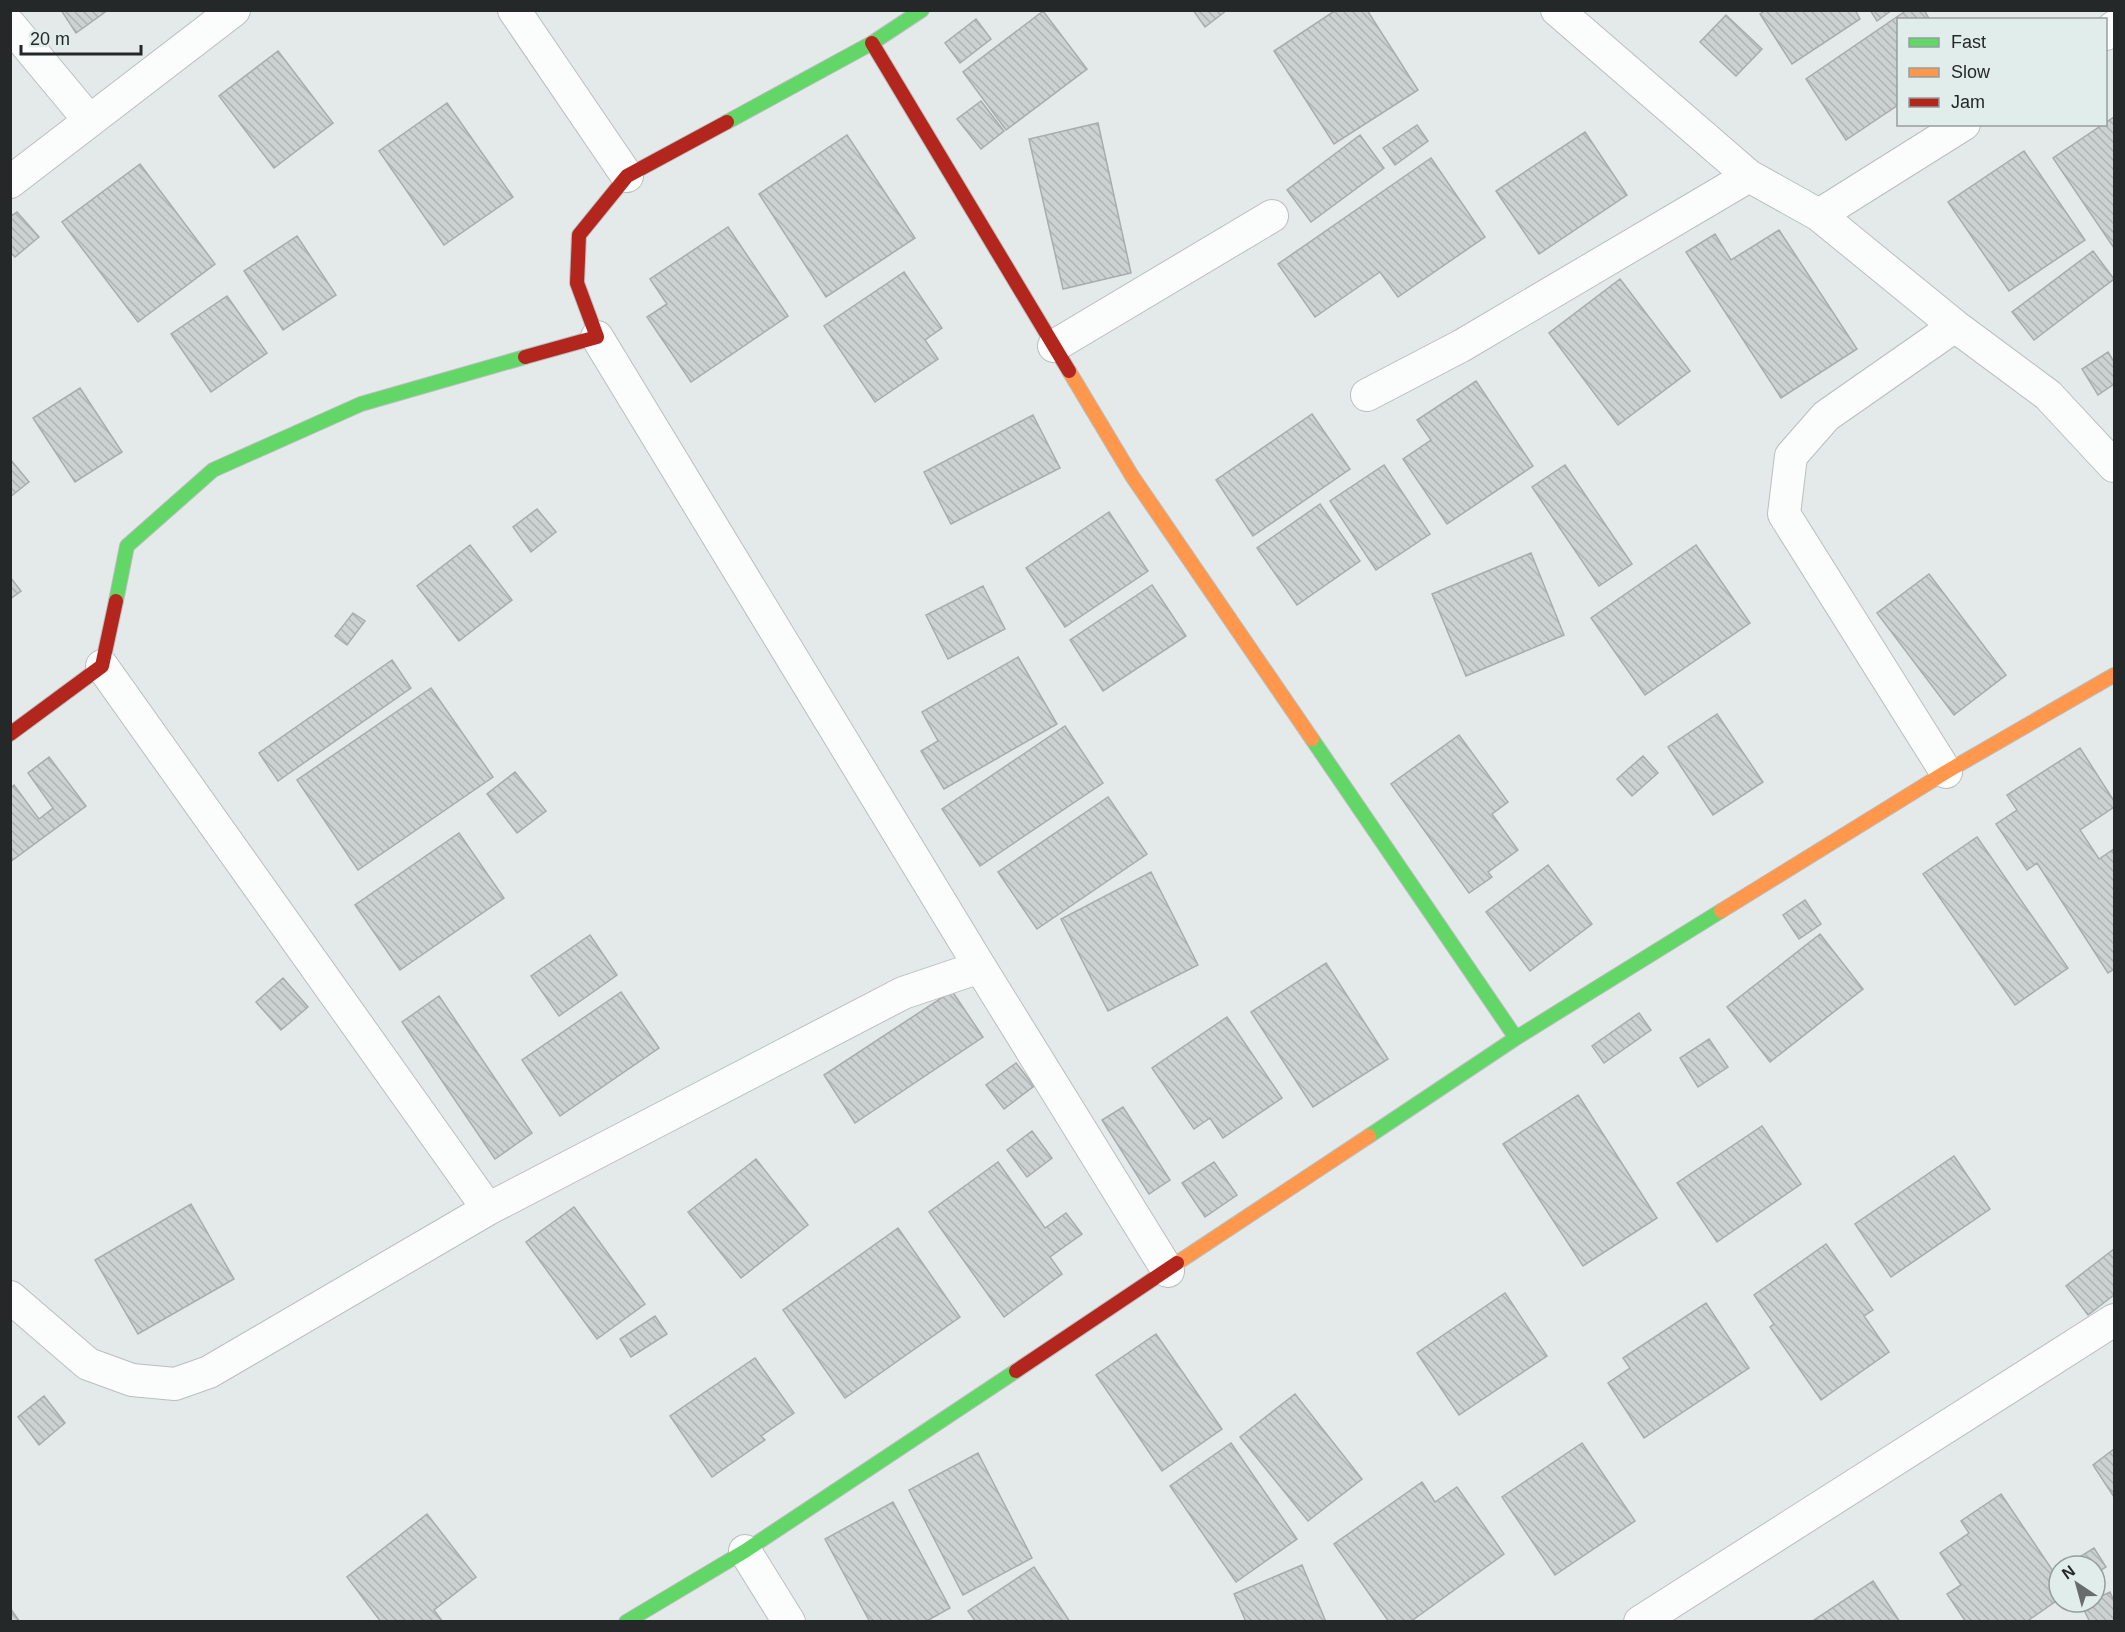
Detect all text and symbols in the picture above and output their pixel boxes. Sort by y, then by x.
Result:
scale bar [21,18,141,56]
legend [1897,18,2107,126]
text: 20 m [30,29,70,49]
text: Fast [1951,32,1986,52]
text: Slow [1951,62,1991,82]
text: Jam [1951,92,1985,112]
north arrow [2047,1554,2107,1614]
text: N [2059,1562,2078,1583]

